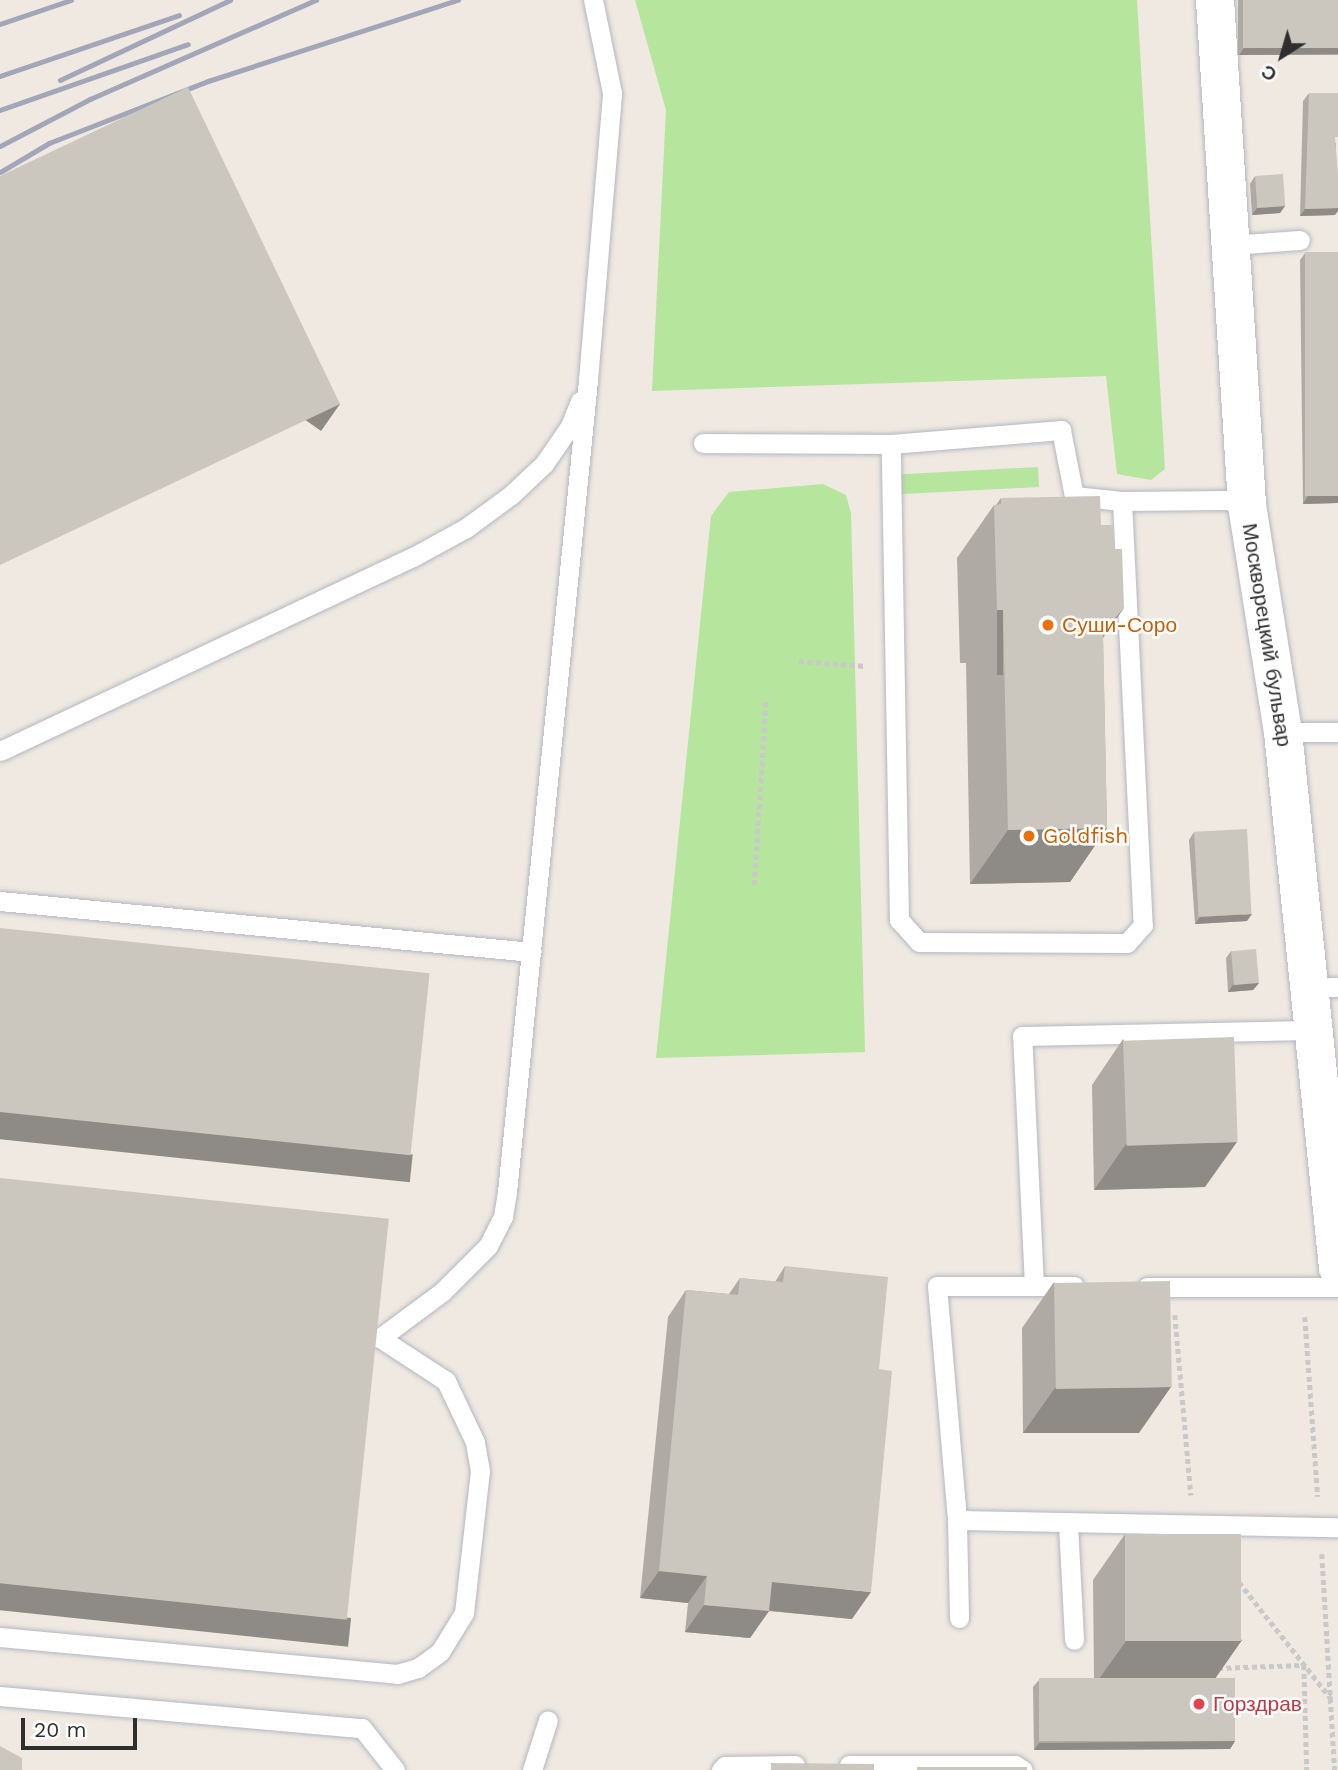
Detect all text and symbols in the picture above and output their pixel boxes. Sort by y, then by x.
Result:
north arrow [1247,21,1317,91]
text: С [1257,60,1281,86]
street label: Москворецкий бульвар [1237,521,1297,749]
place label: Суши-Соро [1062,612,1177,638]
marker: Суши-Соро [1040,617,1056,633]
place label: Goldfish [1043,823,1128,849]
marker: Goldfish [1021,828,1037,844]
place label: Горздрав [1213,1691,1302,1717]
marker: Горздрав [1191,1696,1207,1712]
scale bar [24,1704,140,1748]
text: 20 m [34,1717,86,1742]

